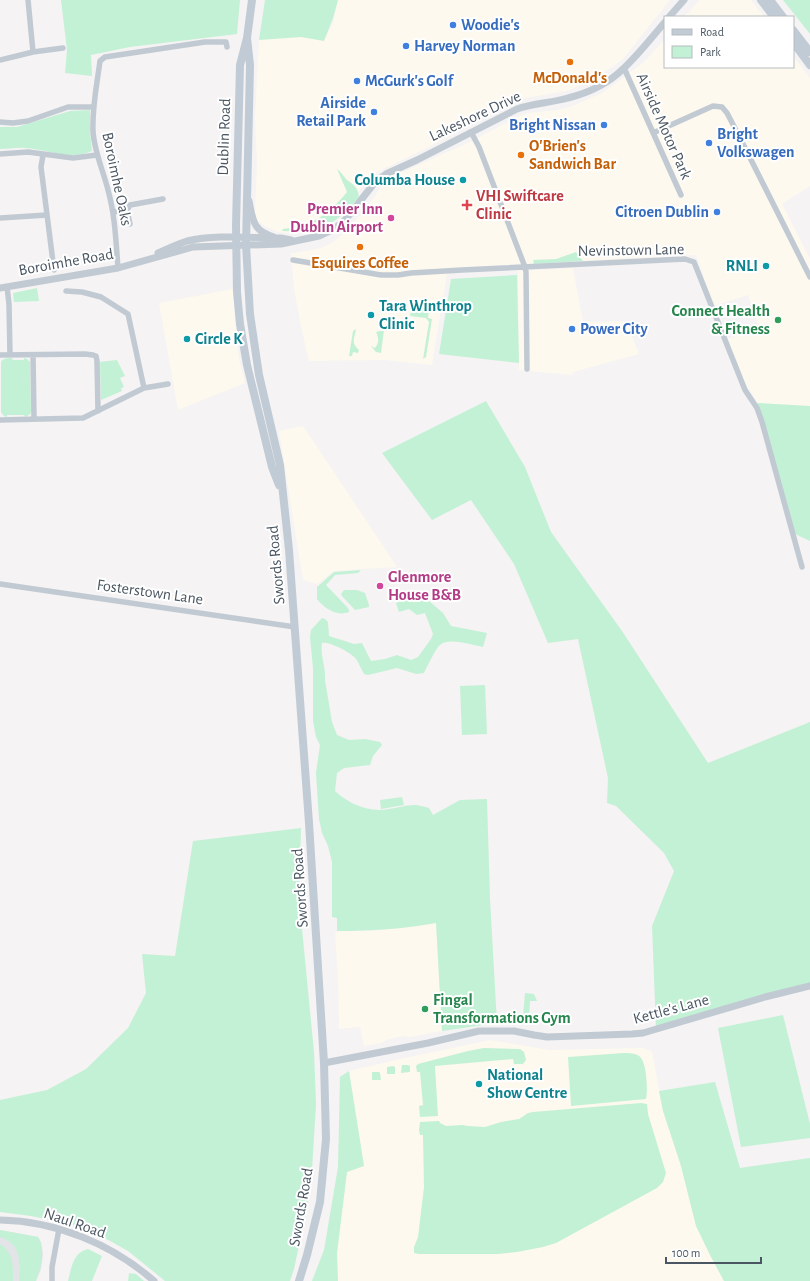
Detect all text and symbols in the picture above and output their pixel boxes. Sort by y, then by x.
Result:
legend [664,16,794,68]
place label: Woodie's [461,17,520,33]
marker: Woodie's [448,20,458,30]
text: Road [700,26,724,38]
place label: Harvey Norman [414,38,515,55]
marker: Harvey Norman [401,41,411,51]
text: Park [700,46,721,58]
marker: McDonald's [565,57,575,67]
place label: McDonald's [533,70,607,86]
street label: Airside Motor Park [633,70,695,182]
place label: McGurk's Golf [365,73,455,89]
marker: McGurk's Golf [352,76,362,86]
street label: Lakeshore Drive [427,88,523,144]
place label: Airside Retail Park [296,95,366,129]
street label: Dublin Road [215,98,233,176]
marker: Airside Retail Park [369,107,379,117]
place label: Bright Nissan [509,117,596,133]
marker: Bright Nissan [599,120,609,130]
place label: Bright Volkswagen [717,126,794,160]
street label: Boroimhe Oaks [99,131,135,227]
place label: O'Brien's Sandwich Bar [529,138,616,172]
marker: Bright Volkswagen [704,138,714,148]
marker: O'Brien's Sandwich Bar [516,150,526,160]
place label: Columba House [354,172,455,188]
marker: Columba House [458,175,468,185]
place label: VHI Swiftcare Clinic [476,188,564,222]
marker: VHI Swiftcare Clinic [461,199,473,211]
place label: Premier Inn Dublin Airport [290,201,384,235]
place label: Citroen Dublin [615,204,709,220]
marker: Citroen Dublin [712,207,722,217]
marker: Premier Inn Dublin Airport [386,213,396,223]
street label: Nevinstown Lane [578,241,684,259]
marker: Esquires Coffee [355,242,365,252]
street label: Boroimhe Road [17,246,115,278]
place label: Esquires Coffee [311,255,409,271]
place label: RNLI [726,258,758,274]
marker: RNLI [761,261,771,271]
place label: Tara Winthrop Clinic [379,298,472,332]
place label: Connect Health & Fitness [672,303,770,337]
marker: Tara Winthrop Clinic [366,310,376,320]
marker: Connect Health & Fitness [773,315,783,325]
place label: Power City [580,321,648,338]
marker: Power City [567,324,577,334]
place label: Circle K [195,331,243,347]
marker: Circle K [182,334,192,344]
street label: Swords Road [265,525,287,605]
place label: Glenmore House B&B [388,569,461,603]
street label: Fosterstown Lane [96,577,204,607]
marker: Glenmore House B&B [375,581,385,591]
street label: Swords Road [289,848,311,928]
street label: Kettle's Lane [631,991,711,1027]
place label: Fingal Transformations Gym [433,992,571,1027]
marker: Fingal Transformations Gym [420,1004,430,1014]
place label: National Show Centre [487,1067,568,1101]
marker: National Show Centre [474,1079,484,1089]
street label: Swords Road [286,1167,316,1247]
street label: Naul Road [42,1205,108,1241]
scale bar [666,1239,761,1265]
text: 100 m [672,1247,700,1259]

